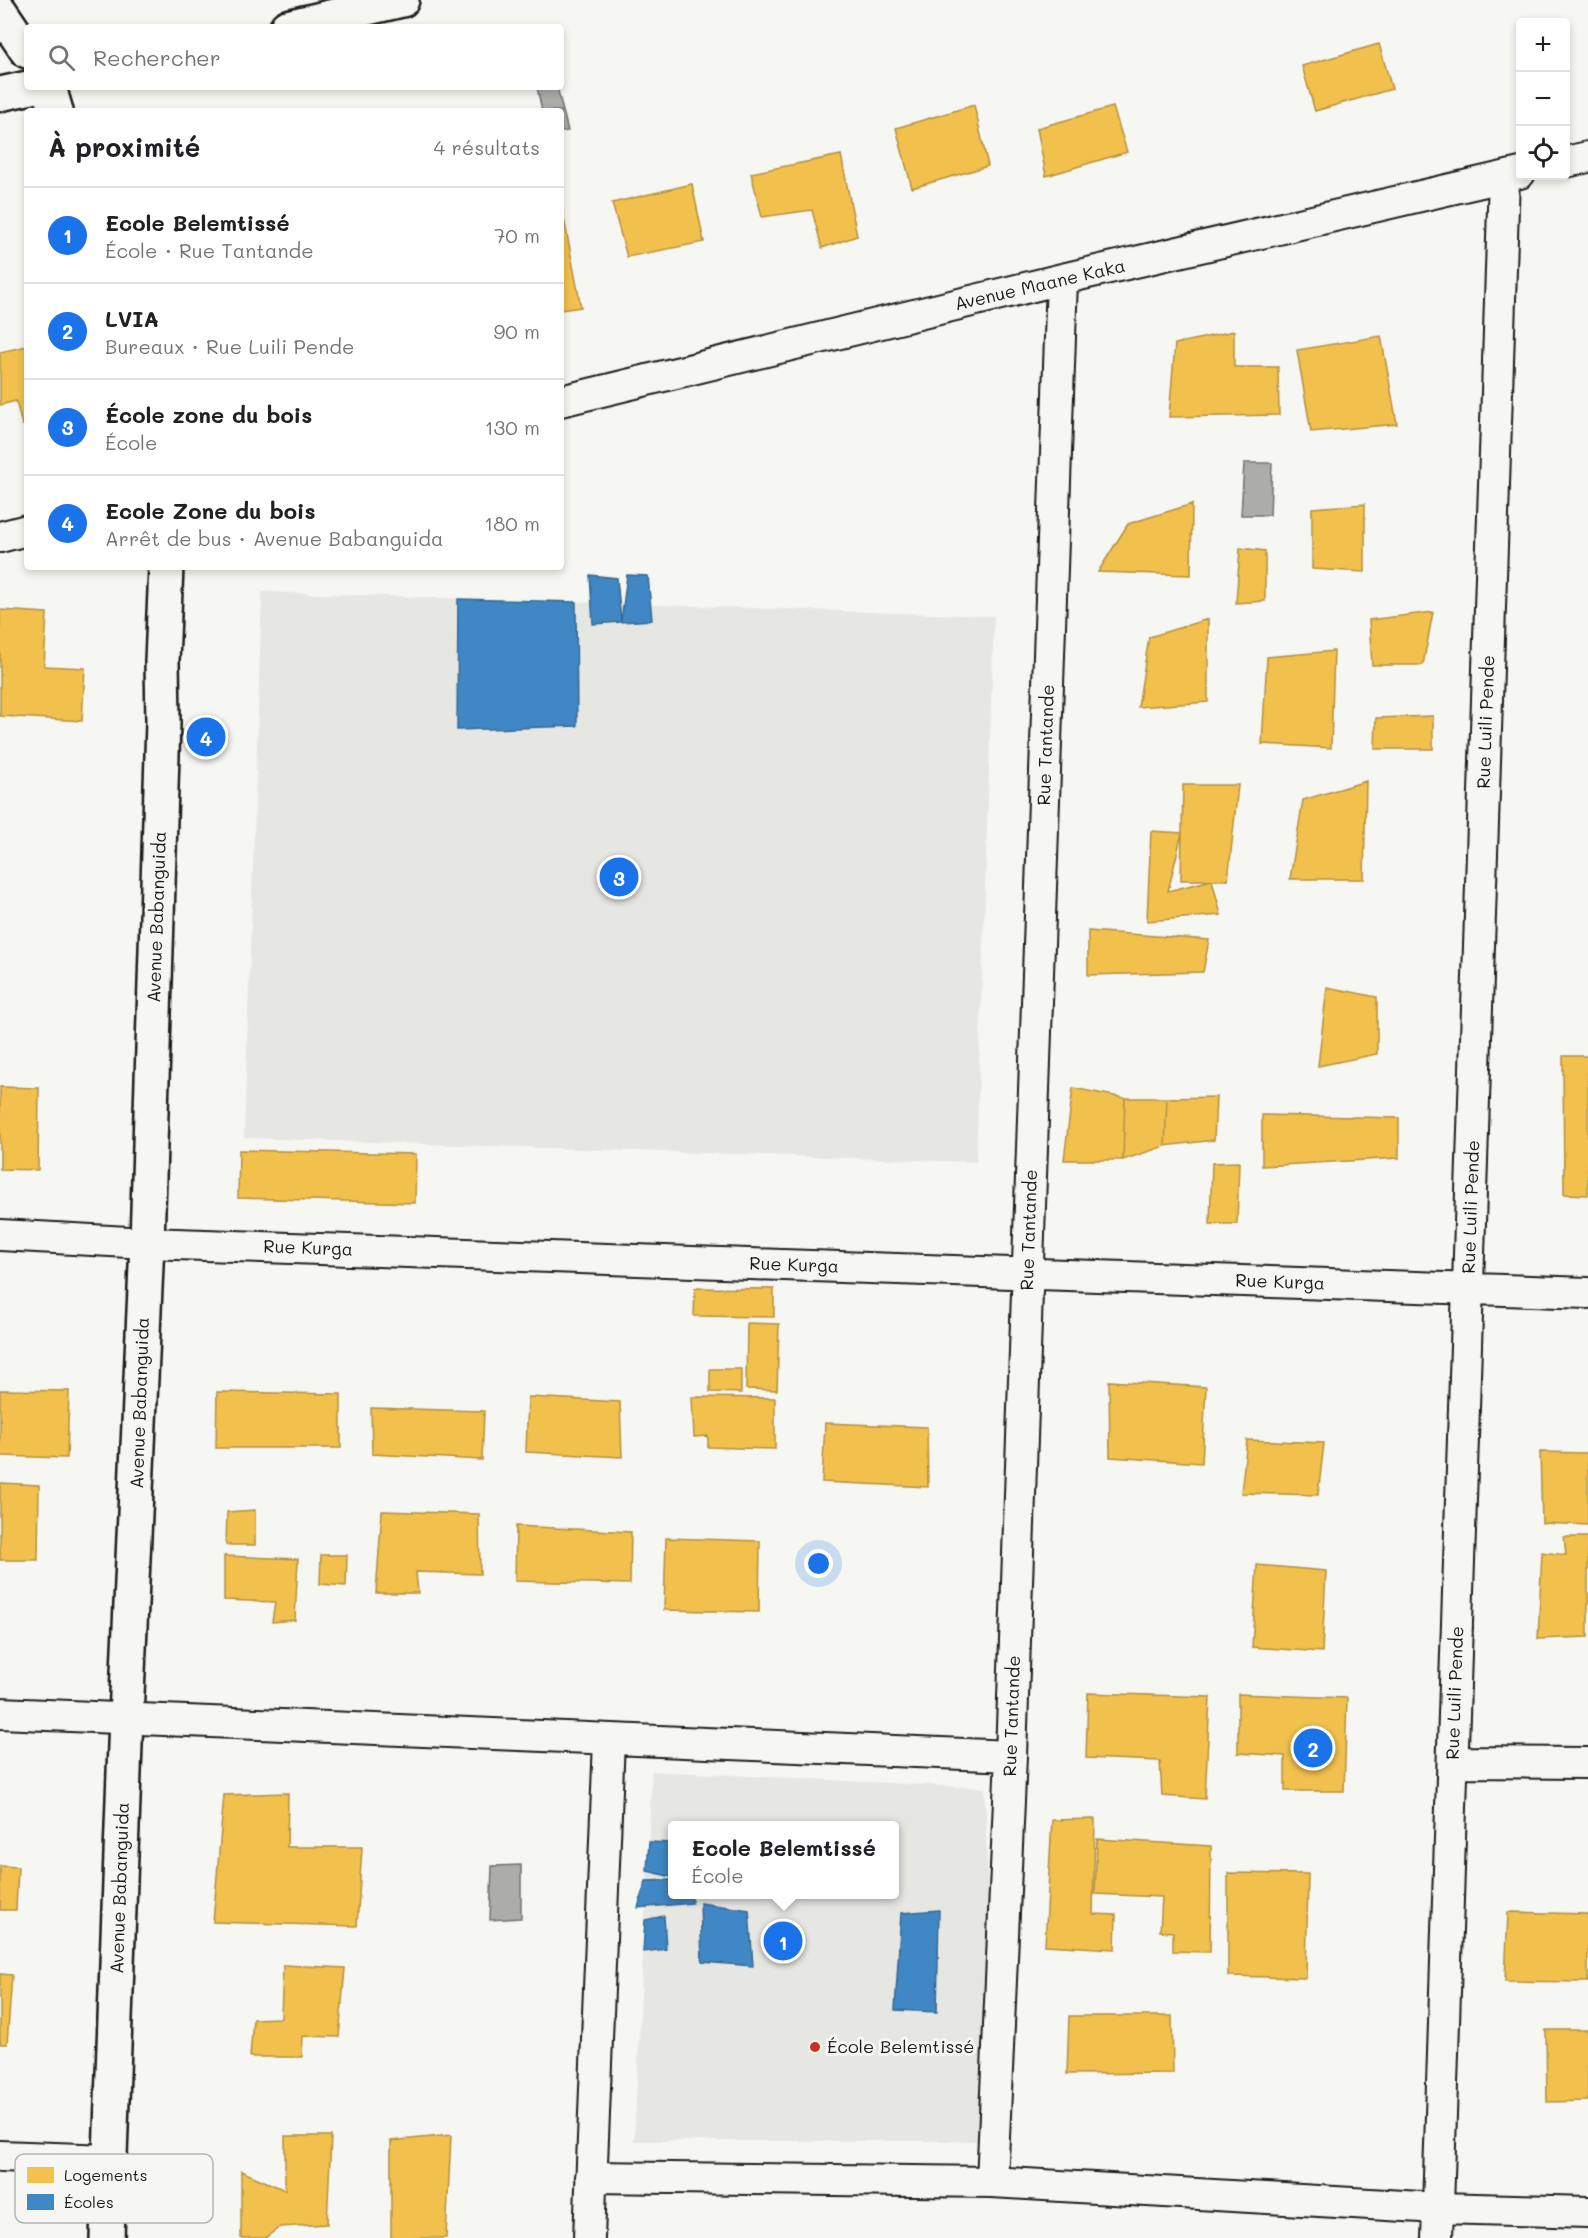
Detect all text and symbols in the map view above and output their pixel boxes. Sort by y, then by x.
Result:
map controls [1516,18,1570,180]
button: + [1516,18,1570,72]
search box [24,24,564,90]
icon: search [45,41,78,74]
text: Rechercher [93,43,221,72]
button: − [1516,72,1570,126]
button: locate [1516,126,1570,180]
text: À proximité [48,130,200,164]
text: 4 résultats [434,134,540,160]
text: Ecole Belemtissé [105,208,290,237]
text: 1 [63,222,72,248]
text: 70 m [494,222,540,248]
text: École · Rue Tantande [105,237,314,263]
street label: Avenue Maane Kaka [952,253,1128,315]
text: LVIA [105,304,159,333]
text: 2 [62,318,73,344]
text: 90 m [494,318,540,344]
text: Bureaux · Rue Luili Pende [105,333,354,359]
text: École zone du bois [105,400,312,429]
text: 3 [62,414,74,440]
text: 130 m [485,414,540,440]
text: École [105,429,157,455]
text: Ecole Zone du bois [105,496,316,525]
text: 4 [61,510,74,536]
text: 180 m [484,510,540,536]
text: Arrêt de bus · Avenue Babanguida [105,525,443,551]
street label: Rue Luili Pende [1471,655,1499,789]
street label: Rue Tantande [1031,684,1059,806]
pin: 4 [186,714,226,760]
street label: Avenue Babanguida [141,831,171,1003]
pin: 3 [600,854,638,900]
street label: Rue Luili Pende [1456,1140,1484,1274]
street label: Rue Tantande [1014,1169,1042,1291]
street label: Rue Kurga [263,1233,353,1261]
street label: Rue Kurga [749,1250,839,1278]
street label: Rue Kurga [1235,1267,1325,1295]
street label: Avenue Babanguida [124,1317,154,1489]
your location [804,1549,833,1578]
street label: Rue Luili Pende [1440,1626,1468,1760]
street label: Rue Tantande [997,1655,1025,1777]
pin: 2 [1294,1726,1332,1770]
street label: Avenue Babanguida [104,1802,134,1974]
popup [668,1821,899,1899]
text: Ecole Belemtissé [691,1833,876,1862]
text: École [691,1862,744,1888]
pin: 1 [764,1918,802,1964]
place label: École Belemtissé [827,2034,974,2058]
marker: École Belemtissé [808,2040,822,2054]
legend [15,2154,213,2223]
text: Logements [64,2164,147,2185]
text: Écoles [64,2191,114,2212]

